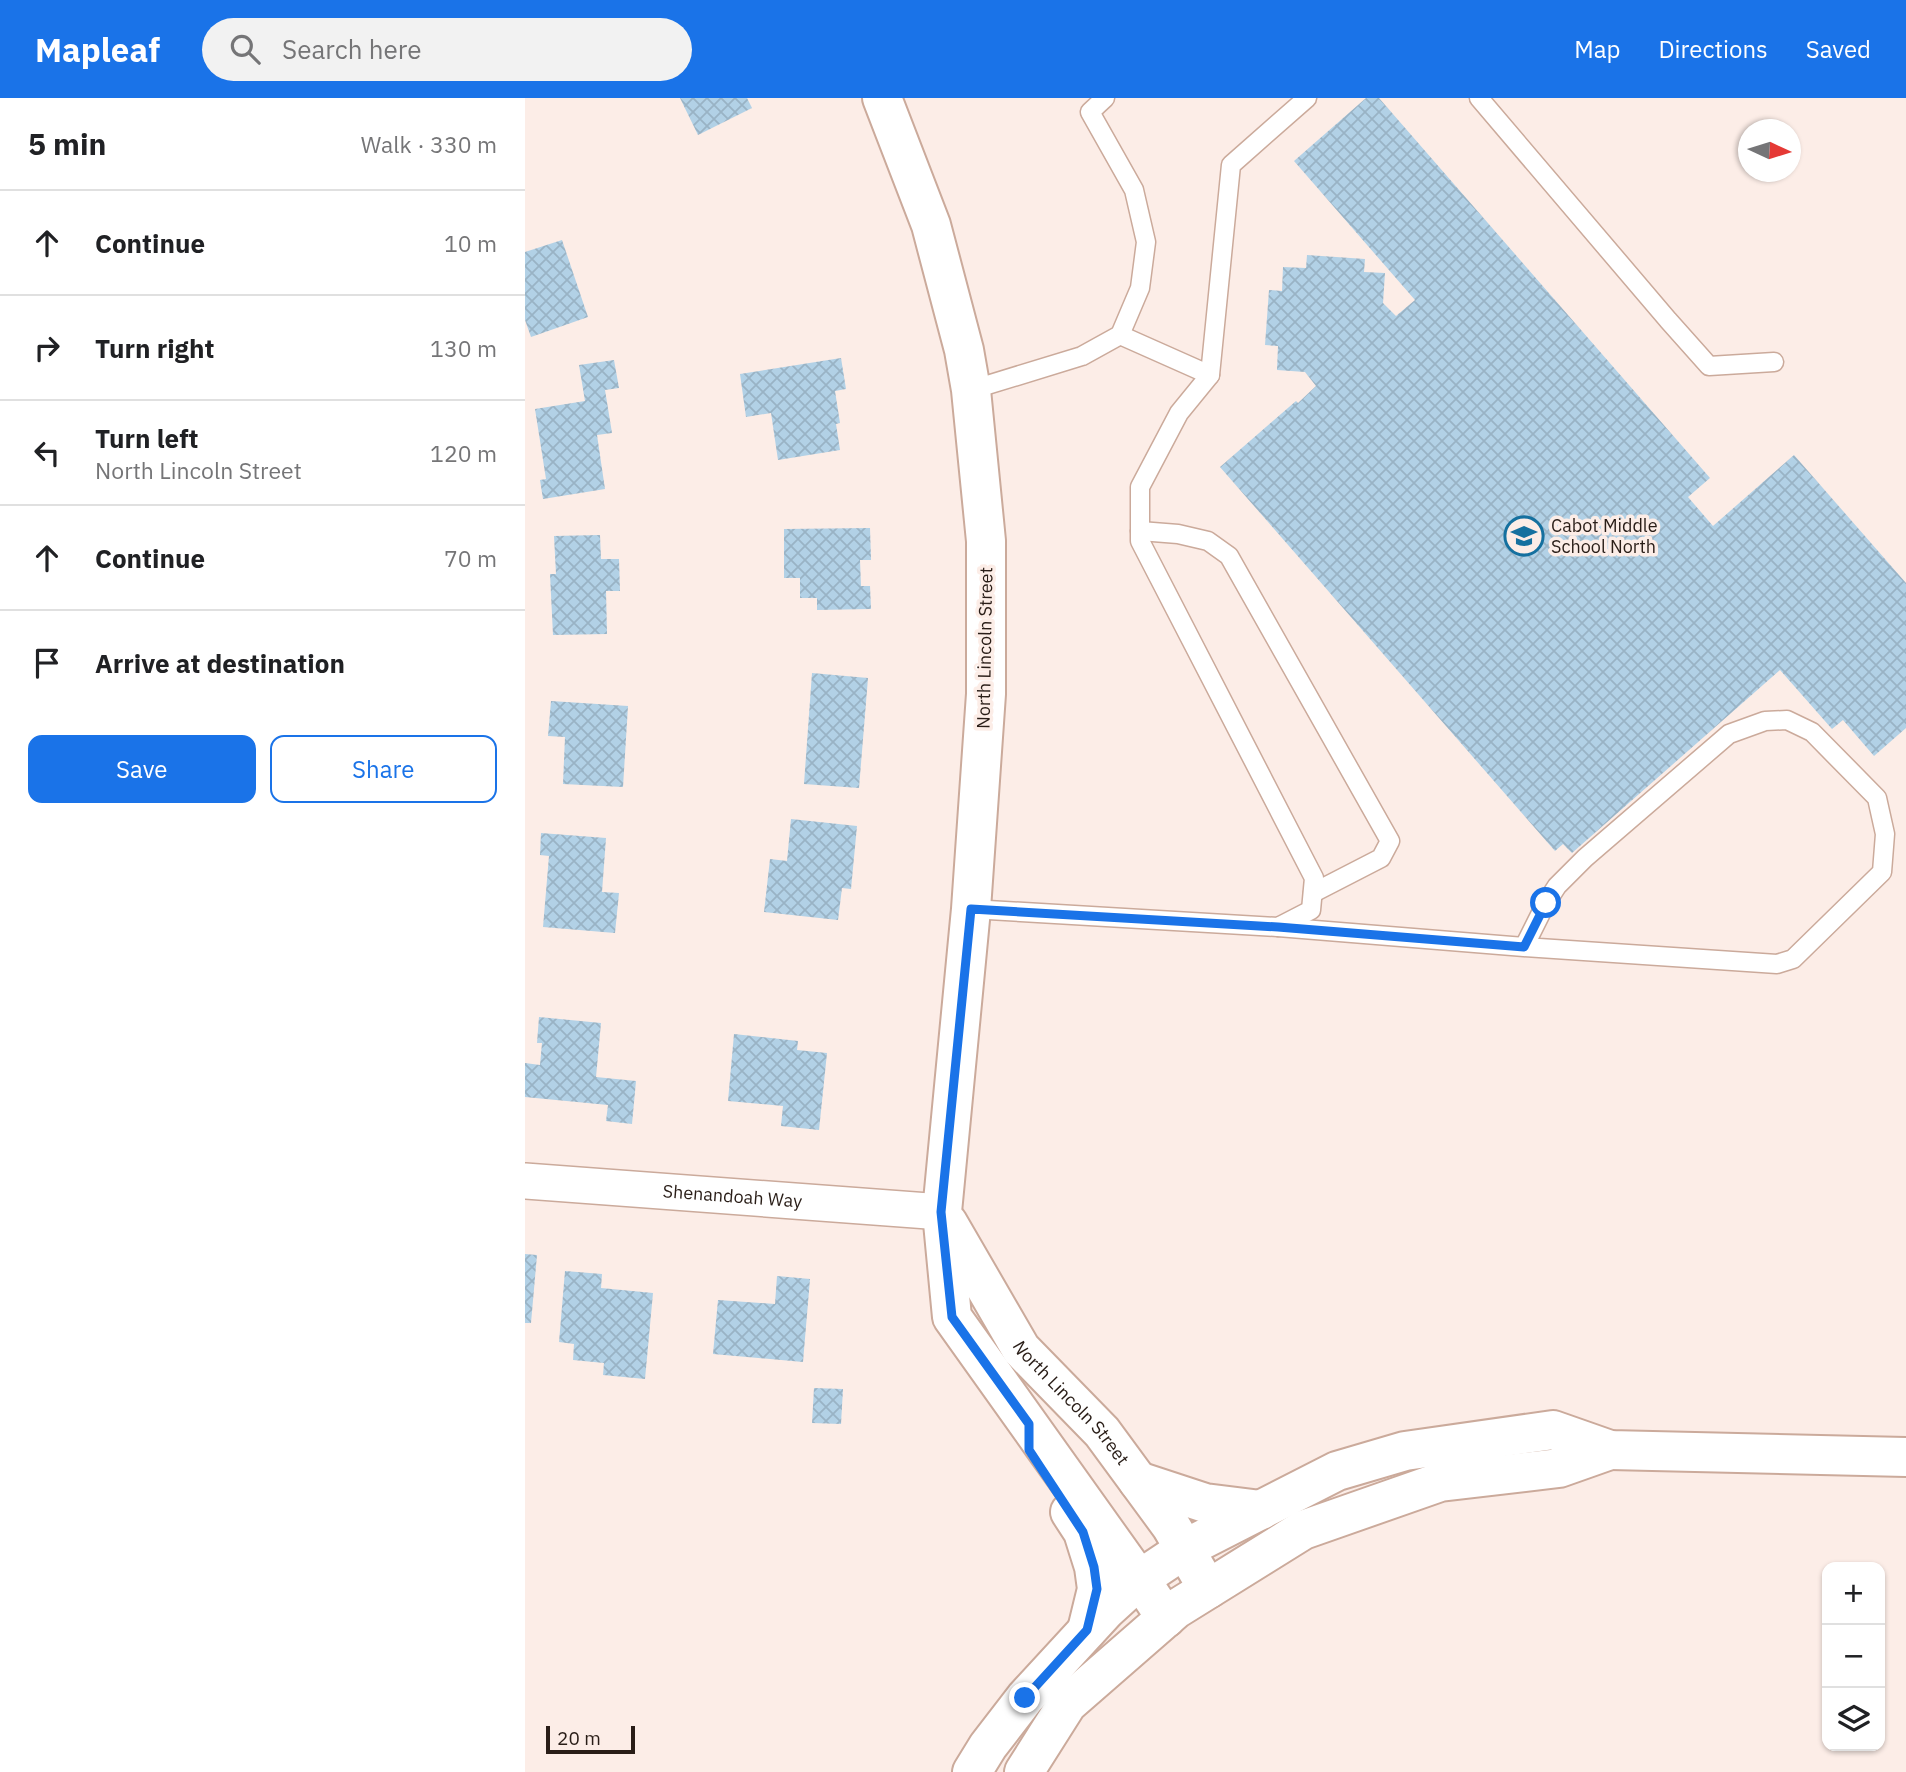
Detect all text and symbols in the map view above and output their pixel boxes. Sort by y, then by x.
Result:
search box [202,18,692,81]
text: Mapleaf [35,28,160,71]
icon: search [226,30,264,68]
text: Search here [282,32,422,66]
text: Map [1574,33,1620,65]
text: Directions [1658,33,1768,65]
text: Saved [1806,33,1871,65]
north arrow [1738,119,1801,182]
text: 5 min [28,124,106,163]
text: Walk · 330 m [361,129,497,159]
icon: ahead [28,224,66,262]
text: Continue [95,226,205,260]
text: 10 m [444,228,497,258]
icon: right [28,329,66,367]
text: Turn right [95,331,214,365]
text: 130 m [430,333,497,363]
text: Turn left [95,421,198,455]
icon: left [28,434,66,472]
text: 120 m [430,438,497,468]
text: North Lincoln Street [95,455,302,485]
place label: Cabot Middle School North [1551,514,1658,558]
school or university icon: Cabot Middle School North [1503,515,1545,557]
icon: ahead [28,539,66,577]
text: Continue [95,541,205,575]
text: 70 m [444,543,497,573]
street label: North Lincoln Street [972,567,997,729]
icon: arrive [28,644,66,682]
text: Arrive at destination [95,646,345,680]
button: Save [28,735,256,803]
button: Share [270,735,497,803]
route start [1530,887,1561,918]
street label: Shenandoah Way [662,1179,803,1213]
street label: North Lincoln Street [1008,1336,1134,1469]
map controls [1822,1562,1885,1751]
button: + [1822,1562,1885,1625]
button: − [1822,1625,1885,1688]
route end [1009,1682,1040,1713]
button: layers [1822,1688,1885,1751]
scale bar [546,1723,635,1755]
text: 20 m [557,1726,601,1750]

